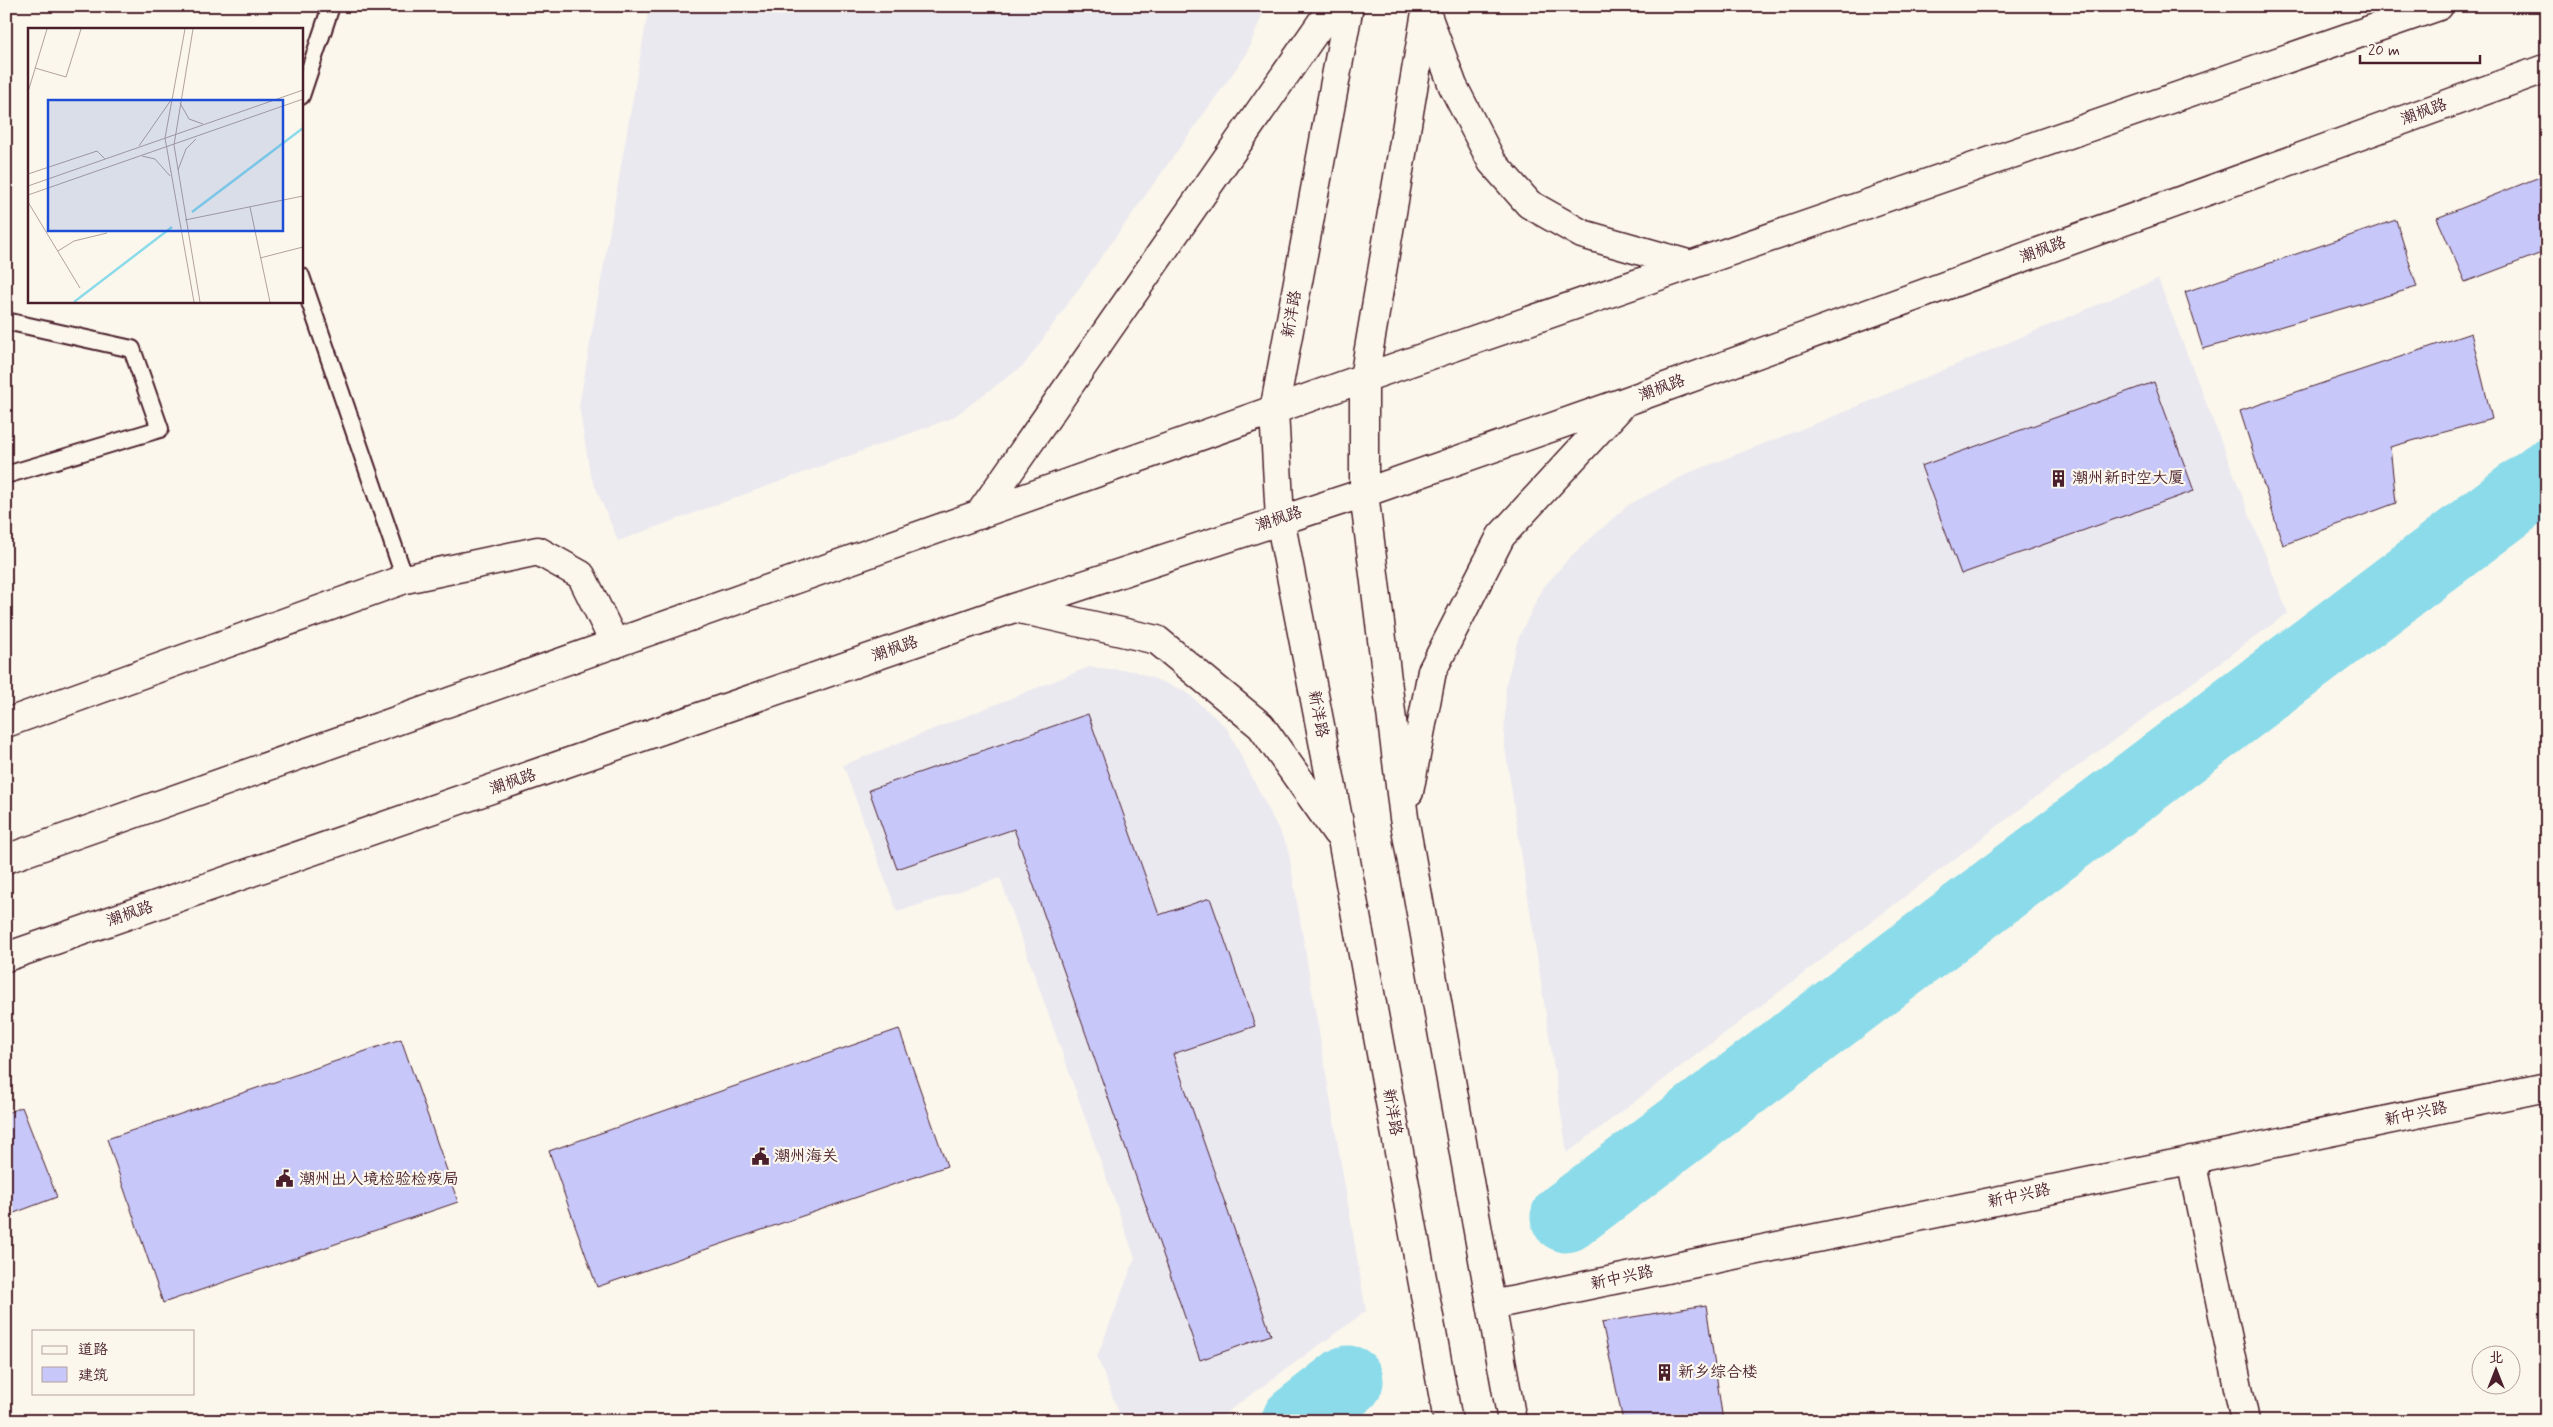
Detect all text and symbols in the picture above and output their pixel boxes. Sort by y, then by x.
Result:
inset map [28,28,302,302]
scale bar [2360,32,2480,64]
text: 20 m [2368,41,2400,61]
street label: 潮枫路 [2398,94,2450,130]
street label: 潮枫路 [2017,232,2069,268]
street label: 新洋路 [1277,289,1307,339]
street label: 潮枫路 [1636,370,1688,406]
building icon: 潮州新时空大厦 [2048,468,2068,488]
place label: 潮州新时空大厦 [2072,468,2184,489]
street label: 潮枫路 [1253,502,1305,536]
street label: 潮枫路 [869,631,921,667]
street label: 新洋路 [1303,688,1333,740]
street label: 潮枫路 [487,764,539,800]
street label: 潮枫路 [104,896,156,932]
street label: 新洋路 [1377,1087,1407,1137]
street label: 新中兴路 [2383,1097,2449,1131]
public building icon: 潮州海关 [750,1146,770,1166]
place label: 潮州海关 [774,1146,838,1167]
public building icon: 潮州出入境检验检疫局 [275,1169,295,1189]
place label: 潮州出入境检验检疫局 [299,1169,459,1190]
street label: 新中兴路 [1986,1179,2052,1213]
street label: 新中兴路 [1589,1261,1655,1295]
legend [32,1330,195,1394]
text: 道路 [78,1340,108,1360]
north arrow [2470,1344,2520,1394]
text: 北 [2489,1349,2503,1367]
building icon: 新乡综合楼 [1654,1362,1674,1382]
place label: 新乡综合楼 [1678,1362,1758,1383]
text: 建筑 [78,1366,108,1386]

